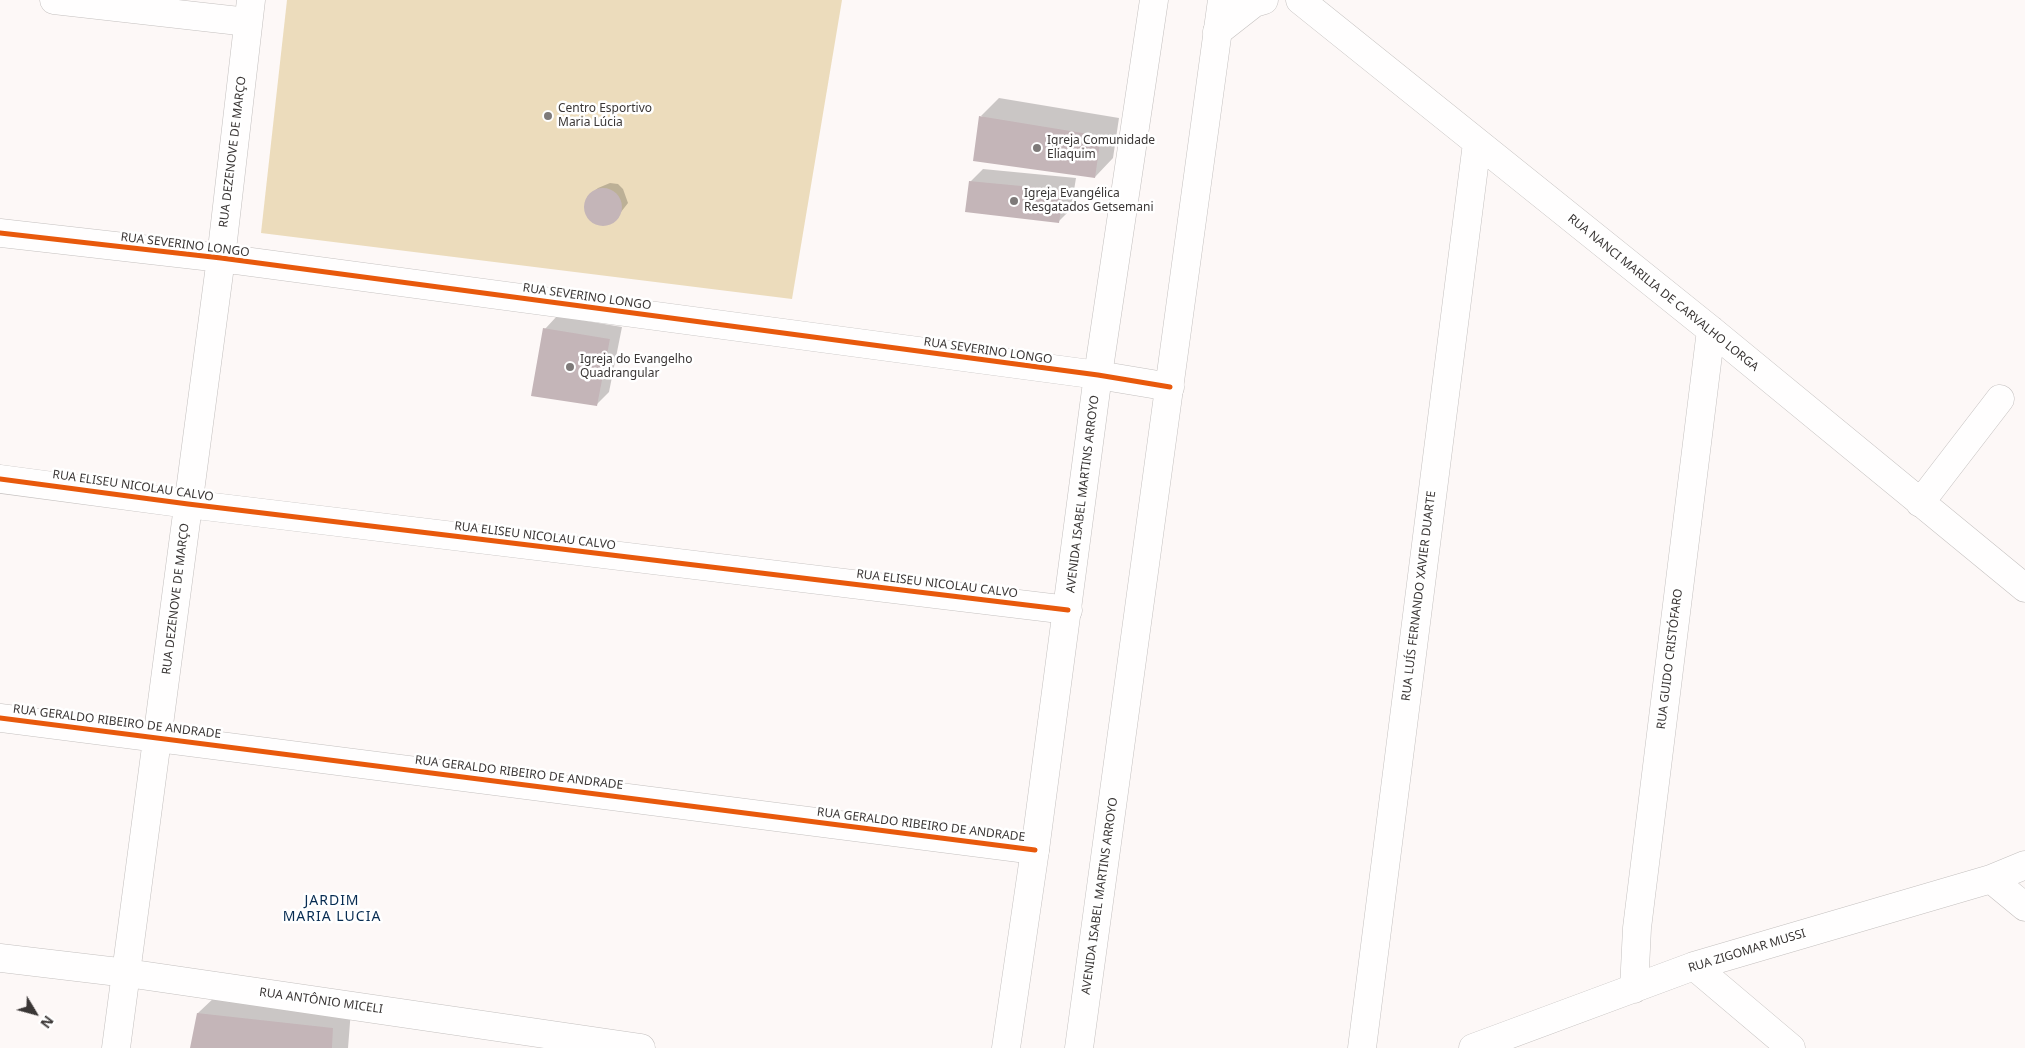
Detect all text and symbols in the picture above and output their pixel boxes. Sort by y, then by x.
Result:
street label: RUA DEZENOVE DE MARÇO [217,75,249,229]
place label: Centro Esportivo Maria Lúcia [558,102,652,130]
marker: Centro Esportivo Maria Lúcia [542,110,554,122]
place label: Igreja Comunidade Eliaquim [1047,134,1155,162]
marker: Igreja Comunidade Eliaquim [1031,142,1043,154]
place label: Igreja Evangélica Resgatados Getsemani [1024,187,1153,215]
marker: Igreja Evangélica Resgatados Getsemani [1008,195,1020,207]
street label: RUA NANCI MARILIA DE CARVALHO LORGA [1565,211,1761,375]
street label: RUA SEVERINO LONGO [120,230,250,260]
street label: RUA SEVERINO LONGO [522,281,652,313]
street label: RUA SEVERINO LONGO [923,335,1053,367]
place label: Igreja do Evangelho Quadrangular [580,353,692,381]
marker: Igreja do Evangelho Quadrangular [564,361,576,373]
street label: AVENIDA ISABEL MARTINS ARROYO [1064,394,1102,594]
street label: RUA ELISEU NICOLAU CALVO [51,468,215,504]
street label: RUA LUÍS FERNANDO XAVIER DUARTE [1399,490,1439,702]
street label: RUA ELISEU NICOLAU CALVO [453,519,617,553]
street label: RUA DEZENOVE DE MARÇO [160,522,192,676]
street label: RUA ELISEU NICOLAU CALVO [855,567,1019,601]
street label: RUA GUIDO CRISTÓFARO [1654,588,1686,730]
street label: RUA GERALDO RIBEIRO DE ANDRADE [12,702,222,742]
street label: RUA GERALDO RIBEIRO DE ANDRADE [414,753,624,793]
street label: AVENIDA ISABEL MARTINS ARROYO [1079,796,1121,996]
street label: RUA GERALDO RIBEIRO DE ANDRADE [816,805,1026,845]
district label: JARDIM MARIA LUCIA [281,893,383,926]
street label: RUA ZIGOMAR MUSSI [1687,926,1807,976]
street label: RUA ANTÔNIO MICELI [258,985,384,1017]
north arrow [10,988,60,1038]
text: N [36,1012,58,1033]

